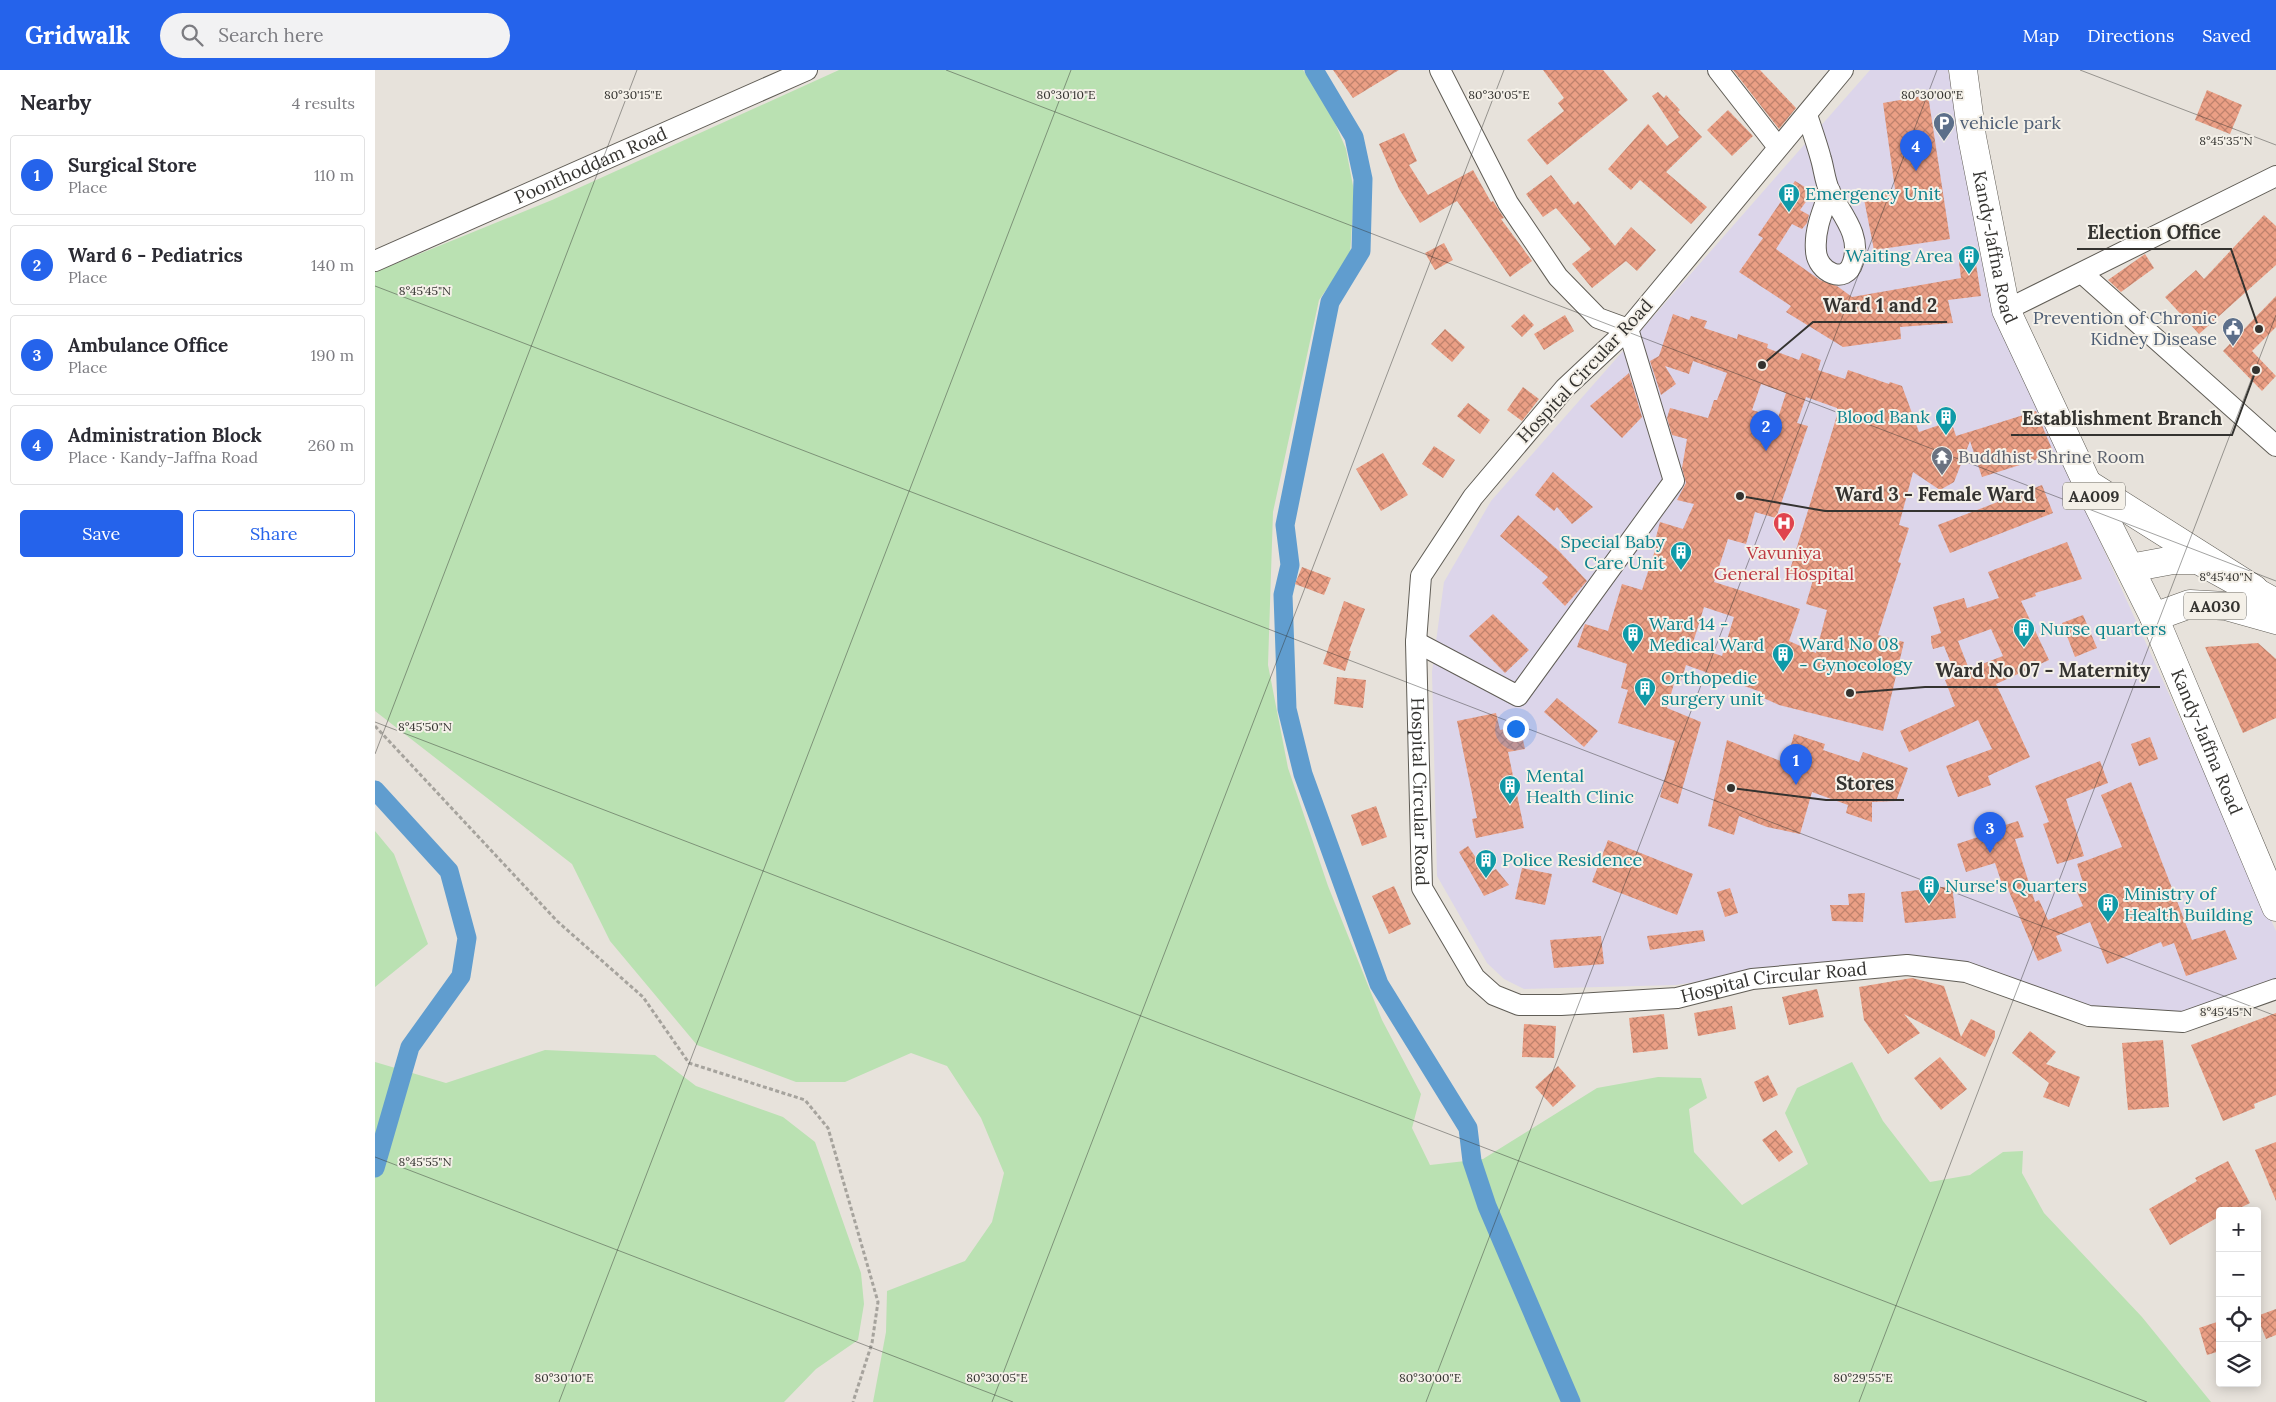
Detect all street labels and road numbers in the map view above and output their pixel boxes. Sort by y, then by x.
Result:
street label: Poonthoddam Road [511,121,671,209]
street label: Kandy-Jaffna Road [1968,169,2023,328]
street label: Hospital Circular Road [1512,294,1658,447]
road number: AA009 [2063,482,2125,510]
road number: AA030 [2184,592,2246,620]
street label: Kandy-Jaffna Road [2166,665,2248,818]
street label: Hospital Circular Road [1406,697,1434,886]
street label: Hospital Circular Road [1678,957,1868,1008]

